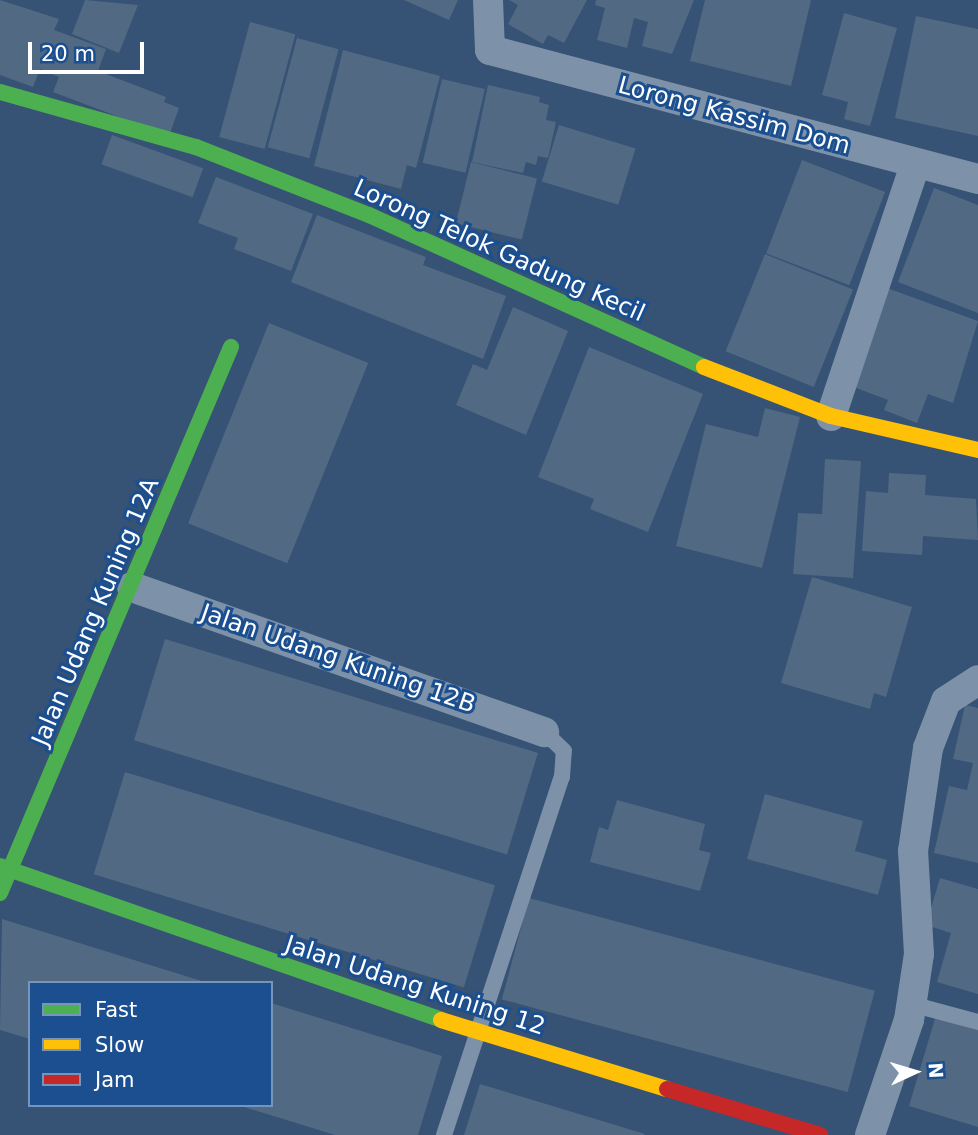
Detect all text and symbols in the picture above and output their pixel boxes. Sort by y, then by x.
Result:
scale bar [32,28,147,72]
text: 20 m [41,42,95,66]
street label: Lorong Kassim Dom [615,71,853,161]
street label: Lorong Telok Gadung Kecil [349,174,649,328]
street label: Jalan Udang Kuning 12A [26,474,166,750]
street label: Jalan Udang Kuning 12B [197,598,479,720]
street label: Jalan Udang Kuning 12 [281,930,549,1042]
legend [28,981,273,1107]
text: Fast [95,998,137,1022]
text: Slow [95,1033,144,1057]
north arrow [880,1037,950,1107]
text: N [924,1062,947,1079]
text: Jam [95,1068,135,1092]

